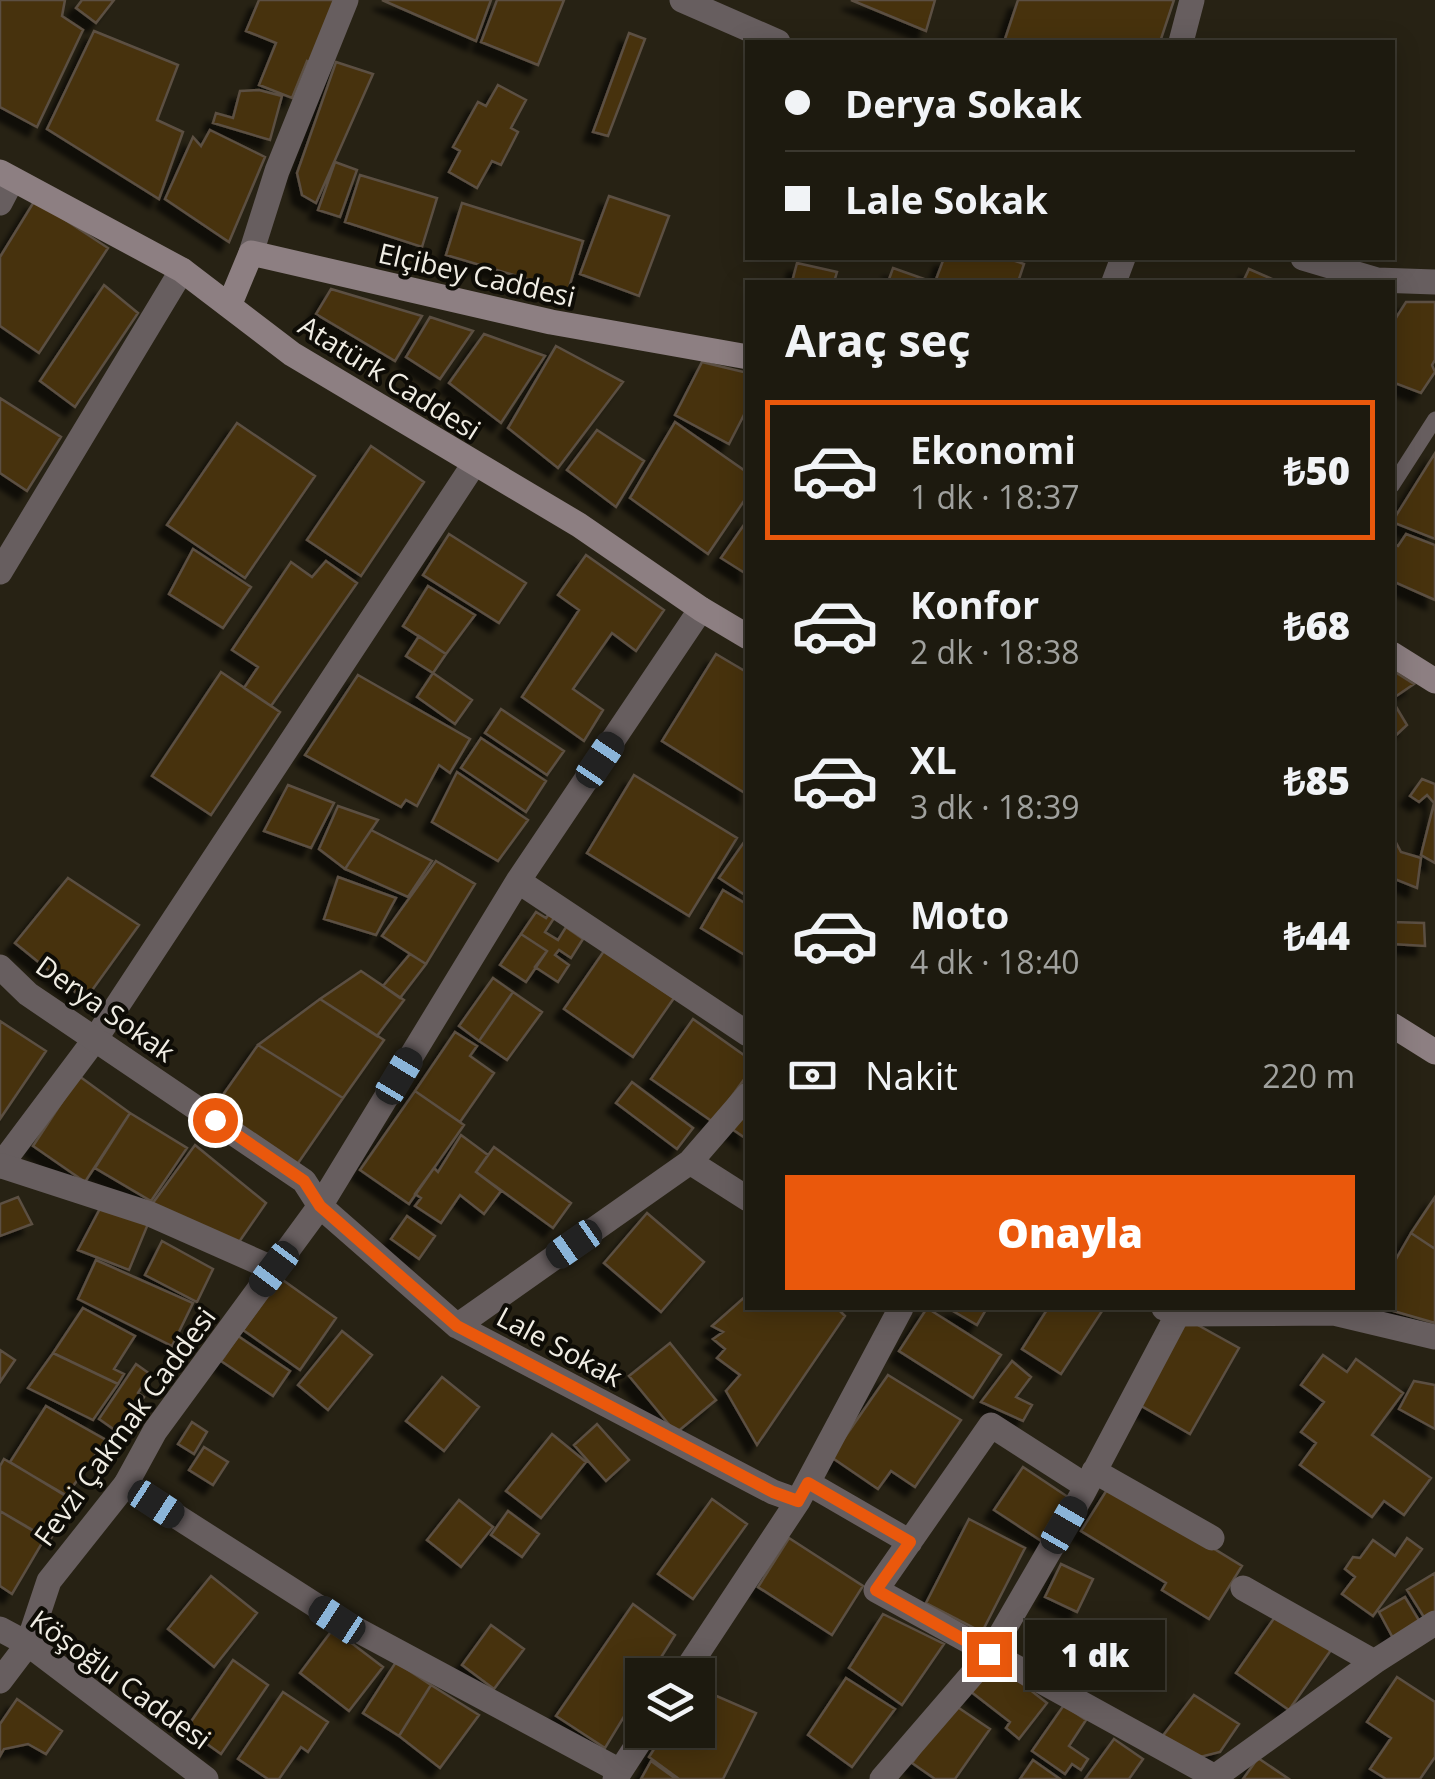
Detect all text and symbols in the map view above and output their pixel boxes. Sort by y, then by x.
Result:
text: Derya Sokak [845,77,1082,129]
text: Lale Sokak [845,173,1048,225]
street label: Elçibey Caddesi [375,233,579,315]
street label: Atatürk Caddesi [292,306,488,448]
text: Araç seç [785,309,971,370]
text: Ekonomi [910,423,1076,475]
icon: car [790,425,880,515]
text: ₺50 [1284,444,1350,496]
text: 1 dk · 18:37 [910,475,1080,518]
text: Konfor [910,578,1039,630]
icon: car [790,580,880,670]
text: ₺68 [1284,599,1350,651]
text: 2 dk · 18:38 [910,630,1080,673]
car [571,727,629,793]
text: XL [910,733,957,785]
icon: car [790,735,880,825]
text: ₺85 [1284,754,1350,806]
text: 3 dk · 18:39 [910,785,1080,828]
text: Moto [910,888,1009,940]
icon: car [790,890,880,980]
text: ₺44 [1284,909,1350,961]
text: 4 dk · 18:40 [910,940,1080,983]
street label: Derya Sokak [29,946,183,1070]
car [371,1043,427,1109]
icon: cash [785,1048,840,1103]
text: Nakit [865,1049,958,1101]
text: 220 m [1262,1054,1355,1097]
route start [193,1098,238,1143]
button: Onayla [785,1175,1355,1290]
car [541,1215,607,1273]
car [244,1236,304,1302]
street label: Lale Sokak [490,1297,630,1395]
street label: Fevzi Çakmak Caddesi [24,1299,224,1553]
car [123,1475,189,1533]
car [1036,1492,1092,1558]
car [304,1591,370,1649]
street label: Köşoğlu Caddesi [23,1601,219,1757]
callout: 1 dk [1024,1619,1164,1689]
route end [967,1632,1012,1677]
text: 1 dk [1061,1633,1129,1676]
map controls [625,1658,715,1748]
button: layers [625,1658,715,1748]

